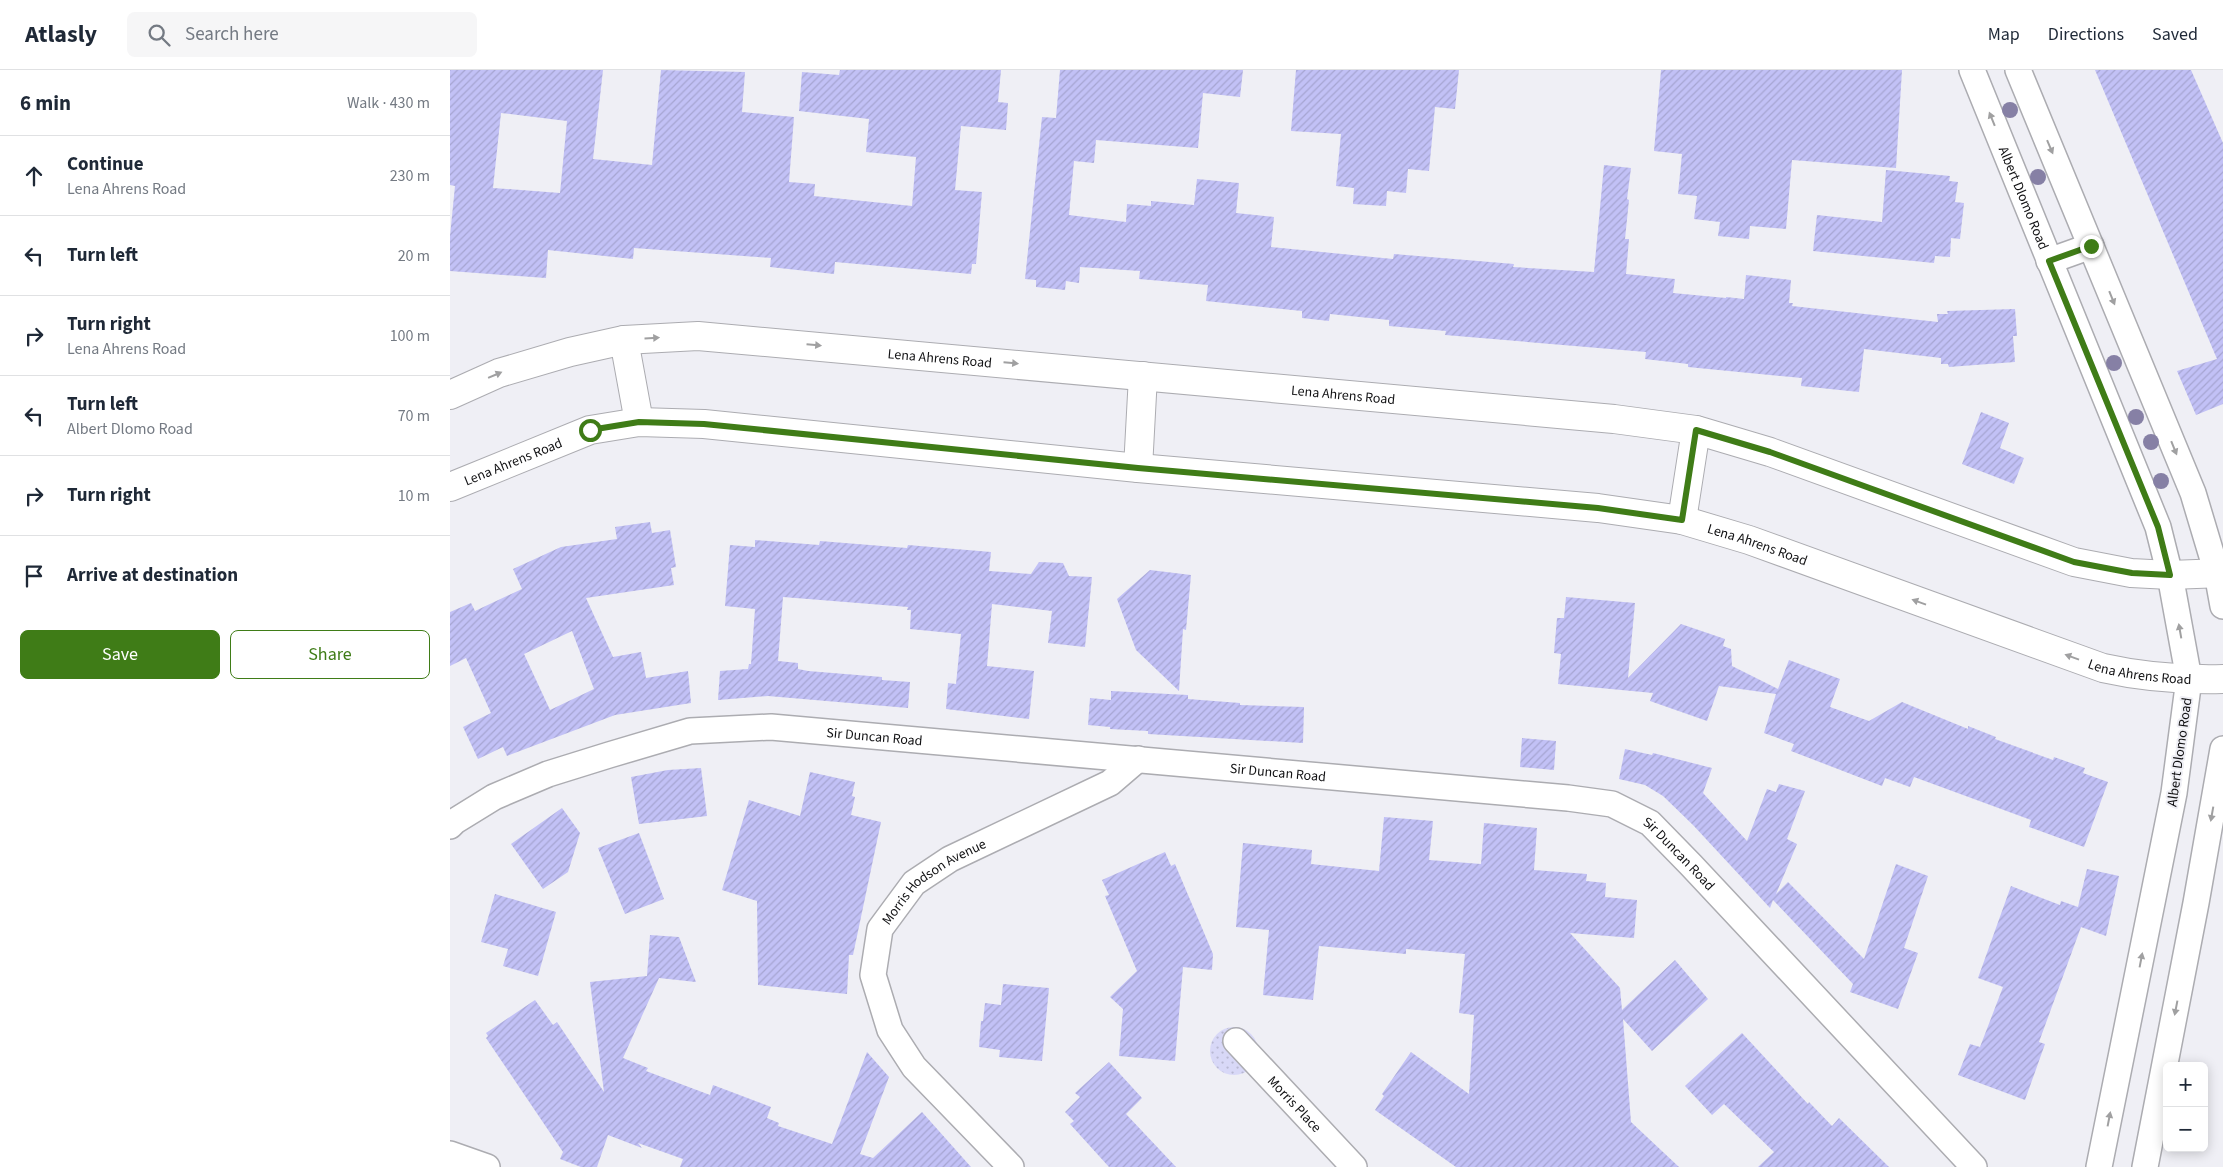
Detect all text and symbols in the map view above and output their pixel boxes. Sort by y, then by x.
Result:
search box [127,12,477,57]
text: Atlasly [25,17,97,52]
icon: search [145,21,173,49]
text: Search here [185,21,279,48]
text: Map [1988,22,2020,47]
text: Directions [2048,22,2124,47]
text: Saved [2152,22,2198,47]
text: 6 min [20,88,71,118]
text: Walk · 430 m [347,92,430,114]
one-way arrow [1988,111,1996,126]
one-way arrow [2046,140,2054,155]
street label: Albert Dlomo Road [1993,143,2053,253]
text: Continue [67,151,144,178]
icon: ahead [20,162,48,190]
text: 230 m [390,165,430,187]
text: Lena Ahrens Road [67,178,186,200]
route end [2080,235,2103,258]
icon: left [20,242,48,270]
text: Turn left [67,242,138,269]
text: 20 m [398,245,430,267]
one-way arrow [2109,290,2117,305]
text: Turn right [67,311,151,338]
icon: right [20,322,48,350]
text: 100 m [390,325,430,347]
one-way arrow [644,334,660,342]
text: Lena Ahrens Road [67,338,186,360]
one-way arrow [806,341,822,349]
street label: Lena Ahrens Road [887,344,993,374]
one-way arrow [1003,360,1019,368]
one-way arrow [487,371,502,378]
street label: Lena Ahrens Road [1290,381,1396,410]
text: Turn left [67,391,138,418]
icon: left [20,402,48,430]
text: 70 m [398,405,430,427]
text: Albert Dlomo Road [67,418,193,440]
route start [579,419,602,442]
street label: Lena Ahrens Road [461,433,566,491]
one-way arrow [2170,441,2178,456]
icon: right [20,482,48,510]
text: Turn right [67,482,151,509]
text: 10 m [398,485,430,507]
street label: Lena Ahrens Road [1705,519,1810,571]
icon: arrive [20,562,48,590]
text: Arrive at destination [67,562,238,589]
one-way arrow [1912,598,1927,605]
one-way arrow [2176,623,2184,639]
button: Save [20,630,220,679]
button: Share [230,630,430,679]
one-way arrow [2064,653,2079,661]
street label: Lena Ahrens Road [2085,654,2192,690]
street label: Albert Dlomo Road [2162,696,2198,808]
street label: Sir Duncan Road [826,723,923,751]
street label: Sir Duncan Road [1229,759,1327,787]
one-way arrow [2207,807,2215,823]
street label: Sir Duncan Road [1639,812,1719,895]
street label: Morris Hodson Avenue [877,834,990,929]
one-way arrow [2137,952,2145,968]
one-way arrow [2171,1001,2179,1017]
map controls [2163,1062,2208,1152]
button: + [2163,1062,2208,1107]
street label: Morris Place [1262,1072,1326,1137]
button: − [2163,1107,2208,1152]
one-way arrow [2105,1111,2113,1127]

